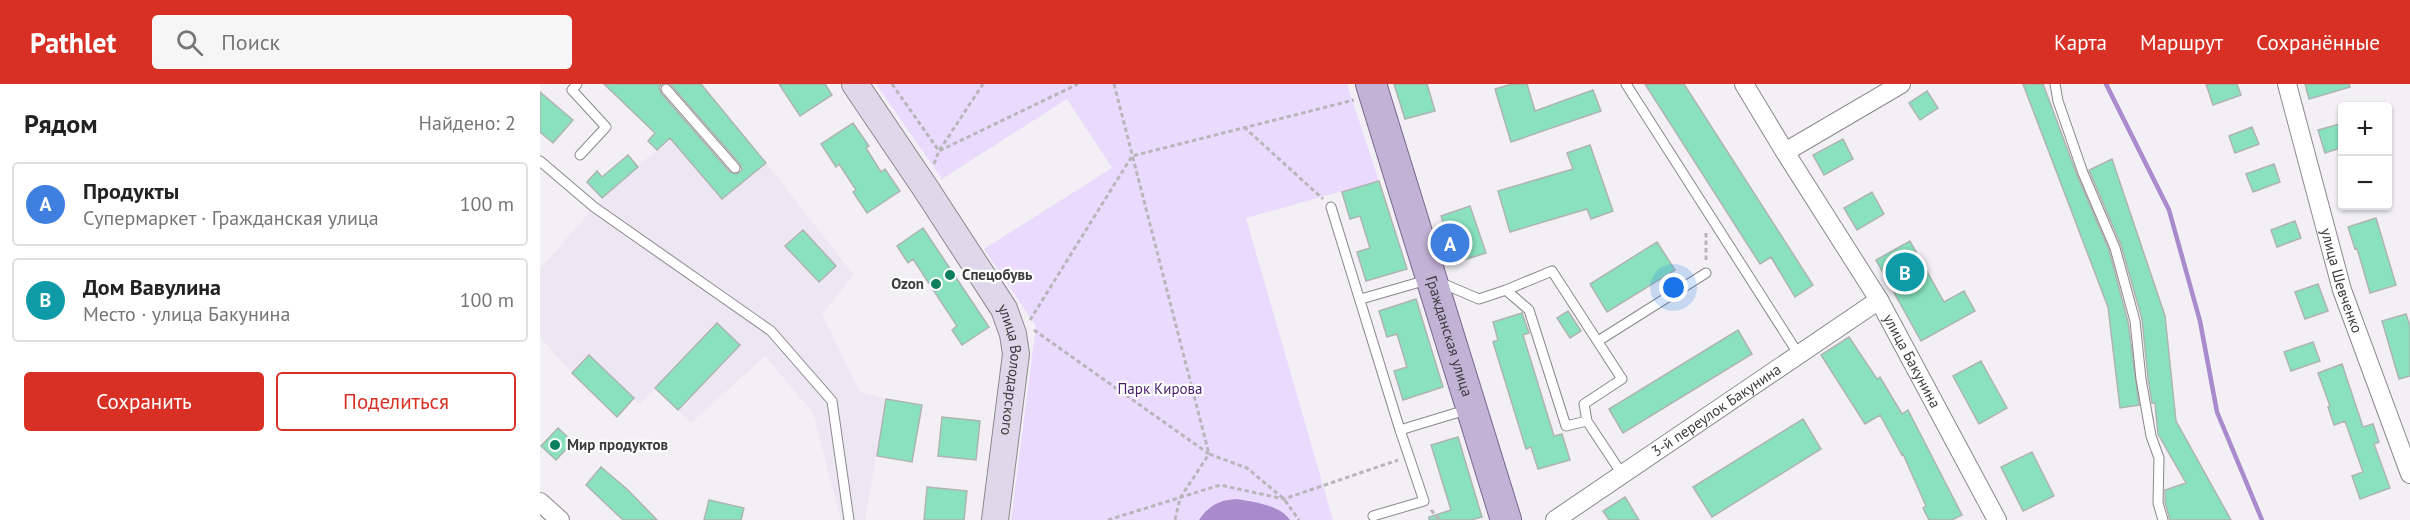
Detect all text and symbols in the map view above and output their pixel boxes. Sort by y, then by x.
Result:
search box [152,15,572,69]
text: Pathlet [30,24,116,61]
icon: search [173,26,206,59]
text: Поиск [221,28,280,56]
text: Карта [2054,29,2107,56]
text: Маршрут [2140,29,2223,56]
text: Сохранённые [2256,29,2380,56]
map controls [2338,102,2392,210]
button: + [2338,102,2392,156]
text: Рядом [24,107,98,140]
text: Найдено: 2 [419,110,516,136]
button: − [2338,156,2392,210]
text: Продукты [83,177,179,205]
text: A [39,191,52,217]
text: 100 m [460,191,514,217]
text: Супермаркет · Гражданская улица [83,205,379,231]
pin: A [1430,220,1470,266]
street label: улица Шевченко [2317,226,2367,335]
pin: B [1886,250,1924,294]
place label: Спецобувь [962,265,1033,284]
marker: Спецобувь [943,268,957,282]
text: Дом Вавулина [83,273,221,301]
street label: Гражданская улица [1422,273,1477,399]
your location [1659,273,1688,302]
place label: Ozon [891,274,924,293]
marker: Ozon [929,277,943,291]
text: B [40,287,51,313]
text: 100 m [460,287,514,313]
street label: улица Володарского [994,300,1026,437]
text: Место · улица Бакунина [83,301,290,327]
street label: улица Бакунина [1879,310,1945,411]
street label: 3-й переулок Бакунина [1648,359,1784,461]
button: Сохранить [24,372,264,431]
button: Поделиться [276,372,516,431]
park label: Парк Кирова [1117,379,1203,398]
place label: Мир продуктов [567,435,668,454]
marker: Мир продуктов [548,438,562,452]

